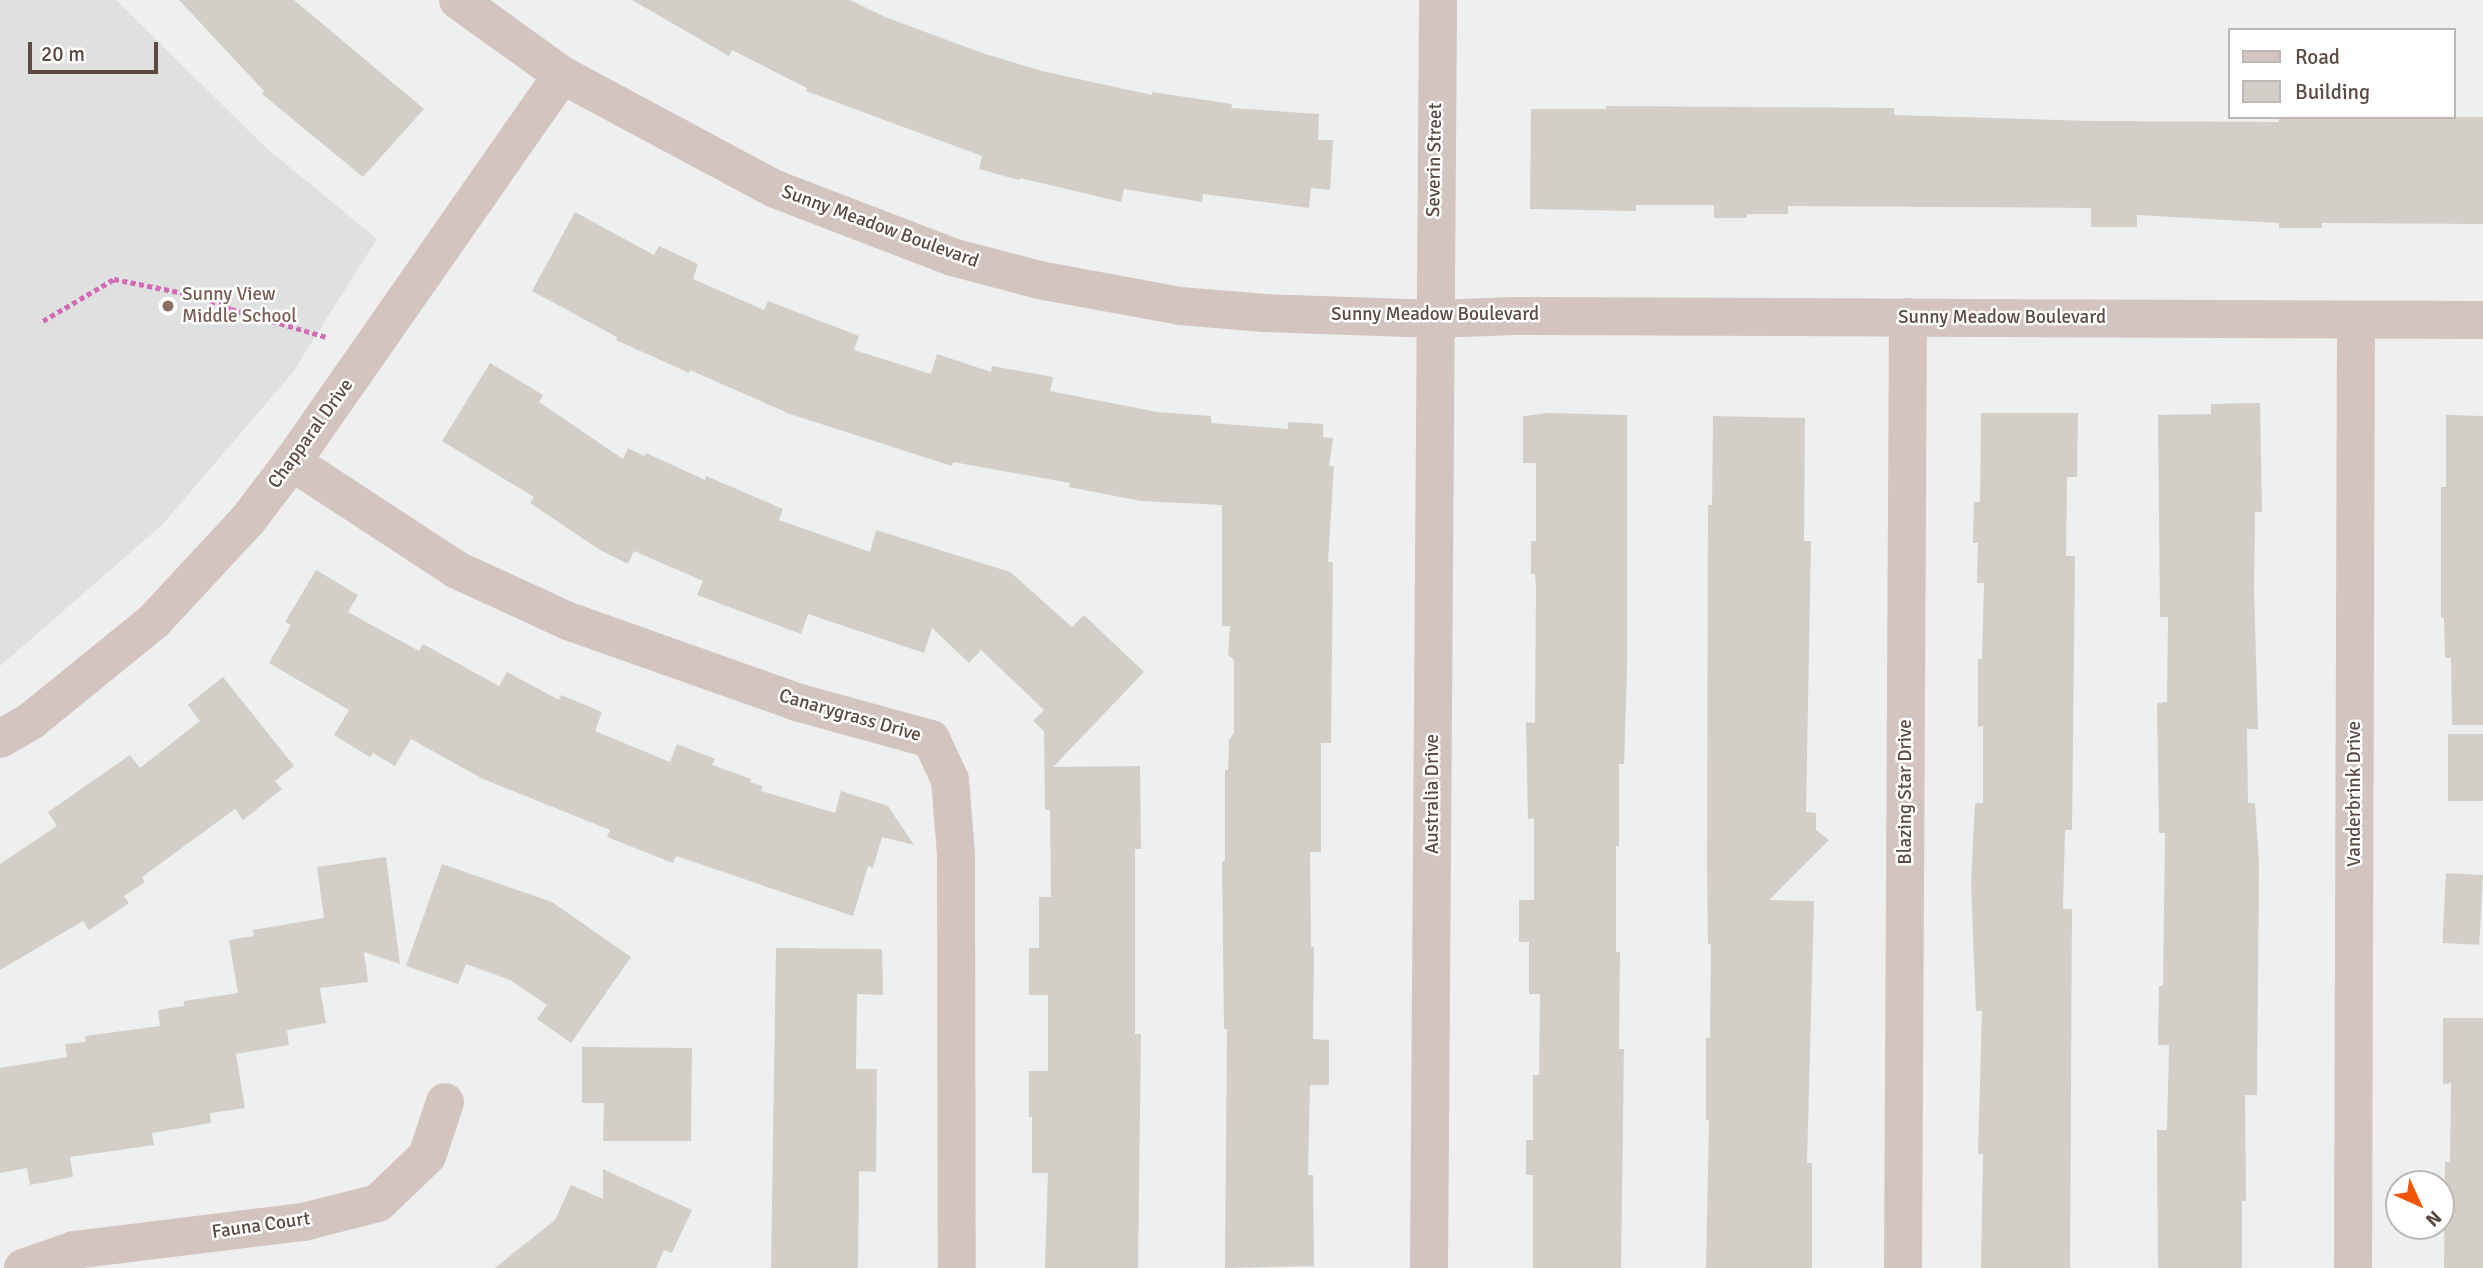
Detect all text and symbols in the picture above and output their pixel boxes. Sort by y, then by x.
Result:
scale bar [32,28,161,72]
legend [2228,28,2455,119]
text: 20 m [41,41,85,67]
text: Road [2295,44,2340,70]
text: Building [2295,79,2370,105]
street label: Severin Street [1423,103,1447,217]
street label: Sunny Meadow Boulevard [778,181,982,273]
place label: Sunny View Middle School [182,284,297,328]
marker: Sunny View Middle School [160,298,176,314]
street label: Sunny Meadow Boulevard [1331,304,1539,326]
street label: Sunny Meadow Boulevard [1898,307,2106,329]
street label: Chapparal Drive [264,375,358,493]
street label: Canarygrass Drive [776,685,924,747]
street label: Blazing Star Drive [1895,719,1917,865]
street label: Vanderbrink Drive [2344,721,2366,867]
street label: Australia Drive [1422,734,1444,854]
north arrow [2385,1170,2455,1240]
text: N [2420,1205,2447,1232]
street label: Fauna Court [210,1208,312,1244]

